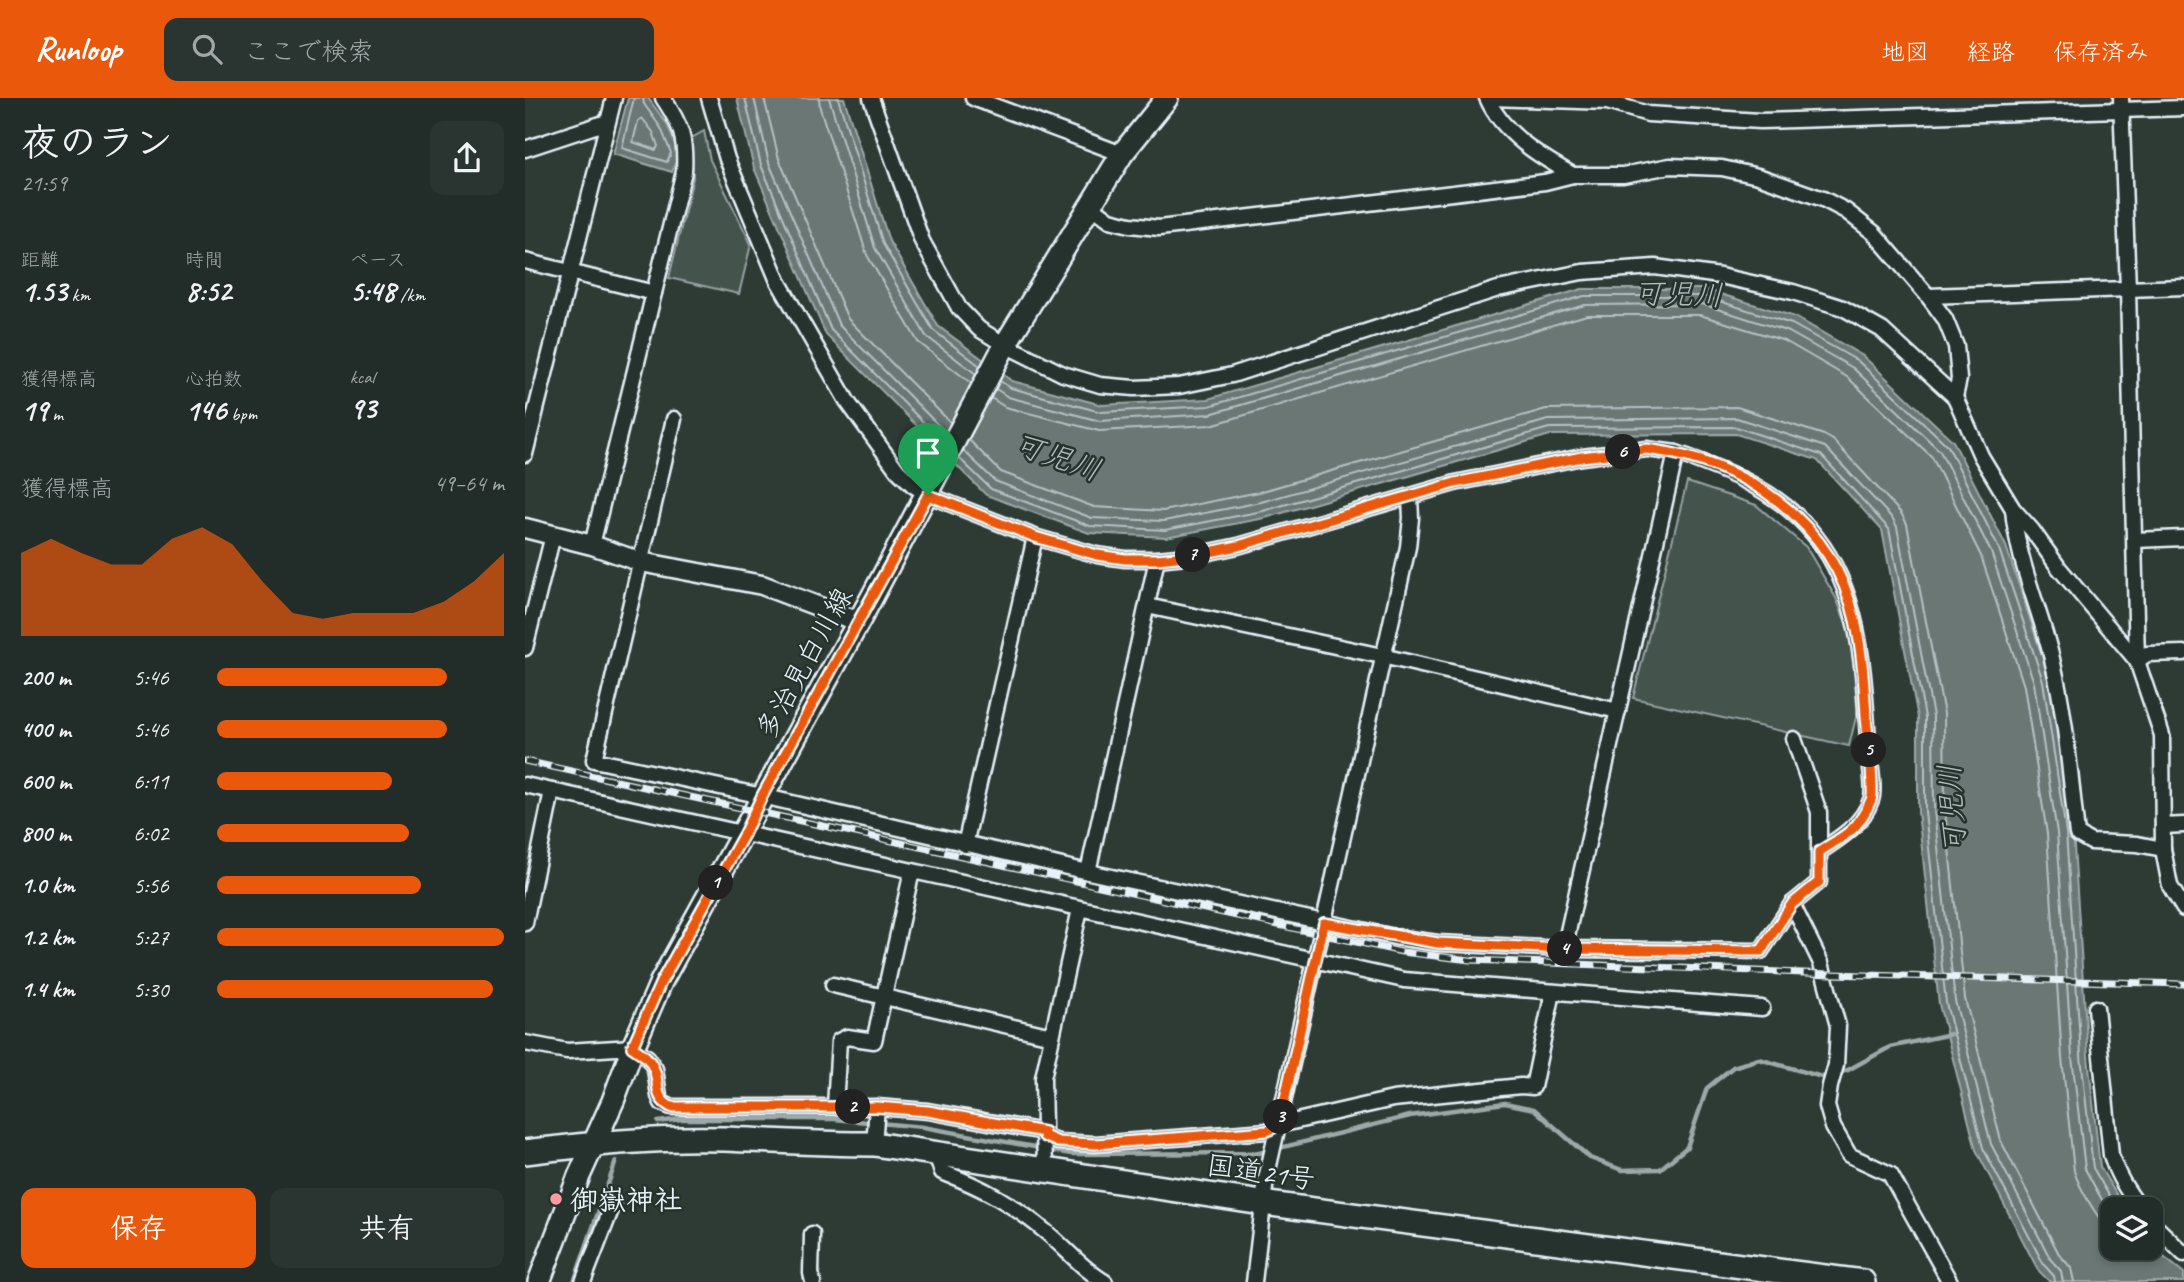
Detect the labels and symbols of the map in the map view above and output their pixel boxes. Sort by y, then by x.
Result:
water label: 可児川 [1632,273,1724,315]
pin [898,423,958,495]
water label: 可児川 [1008,424,1106,490]
pin: 6 [1605,434,1641,470]
pin: 7 [1175,538,1211,573]
street label: 多治見白川線 [748,581,860,745]
pin: 5 [1851,732,1887,768]
water label: 可児川 [1930,763,1974,855]
pin: 1 [699,866,733,900]
pin: 4 [1548,932,1583,966]
pin: 2 [835,1090,871,1124]
pin: 3 [1263,1100,1299,1134]
street label: 国道21号 [1204,1147,1318,1197]
place label: 御嶽神社 [570,1182,682,1217]
marker: 御嶽神社 [548,1191,564,1207]

